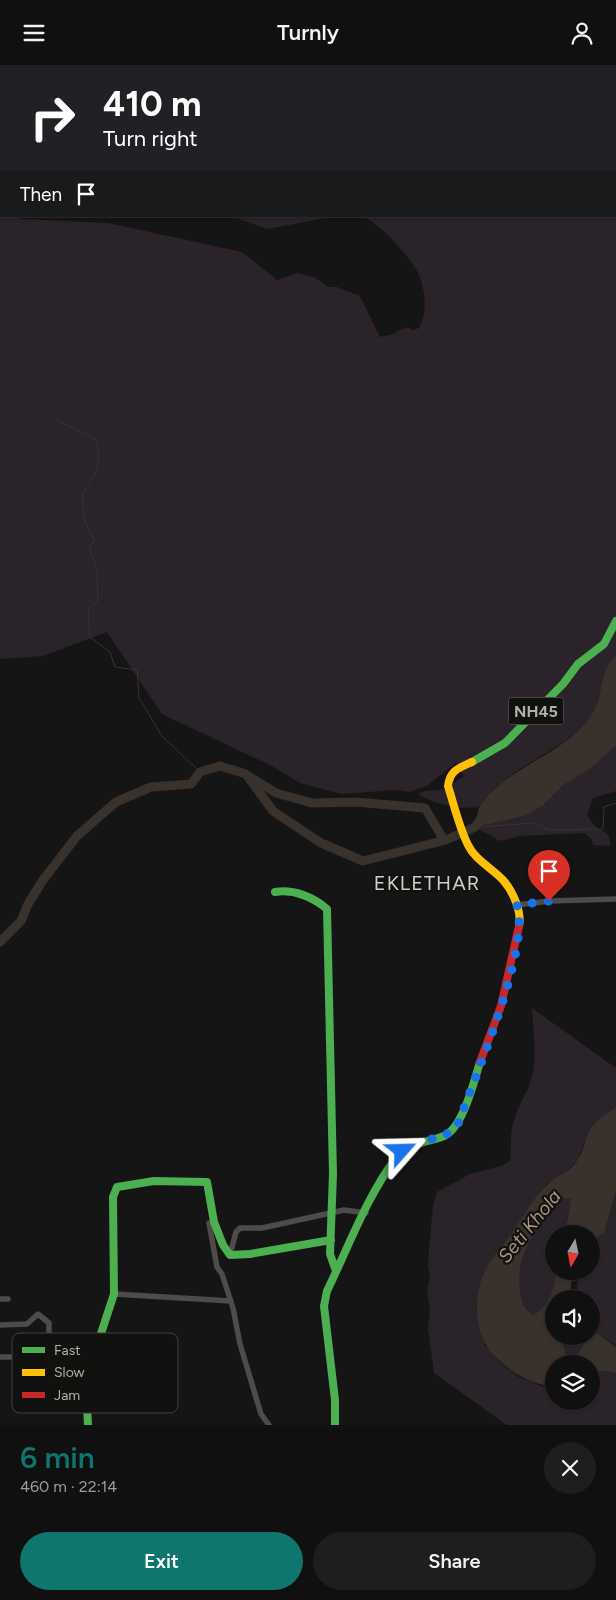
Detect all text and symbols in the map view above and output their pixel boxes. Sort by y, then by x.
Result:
icon: menu [20,19,48,47]
text: Turnly [277,19,339,46]
icon: person [568,19,596,47]
text: 410 m [103,83,201,125]
icon: right [20,85,85,150]
text: Turn right [103,125,198,152]
icon: arrive [72,180,100,208]
text: Then [20,183,62,206]
road number: NH45 [508,697,564,724]
pin [528,850,570,901]
icon: arrive [535,857,563,885]
district label: EKLETHAR [374,871,480,895]
position arrow [375,1124,427,1176]
water label: Seti Khola [493,1185,566,1267]
north arrow [545,1225,600,1280]
map controls [545,1225,600,1410]
button: sound [545,1290,600,1345]
legend [12,1333,178,1413]
text: Fast [54,1342,80,1359]
button: layers [545,1355,600,1410]
text: Slow [54,1364,85,1381]
text: Jam [54,1387,80,1404]
text: 6 min [20,1439,95,1476]
button: close [544,1442,596,1494]
text: 460 m · 22:14 [20,1477,117,1496]
button: Exit [20,1532,303,1590]
button: Share [313,1532,596,1590]

